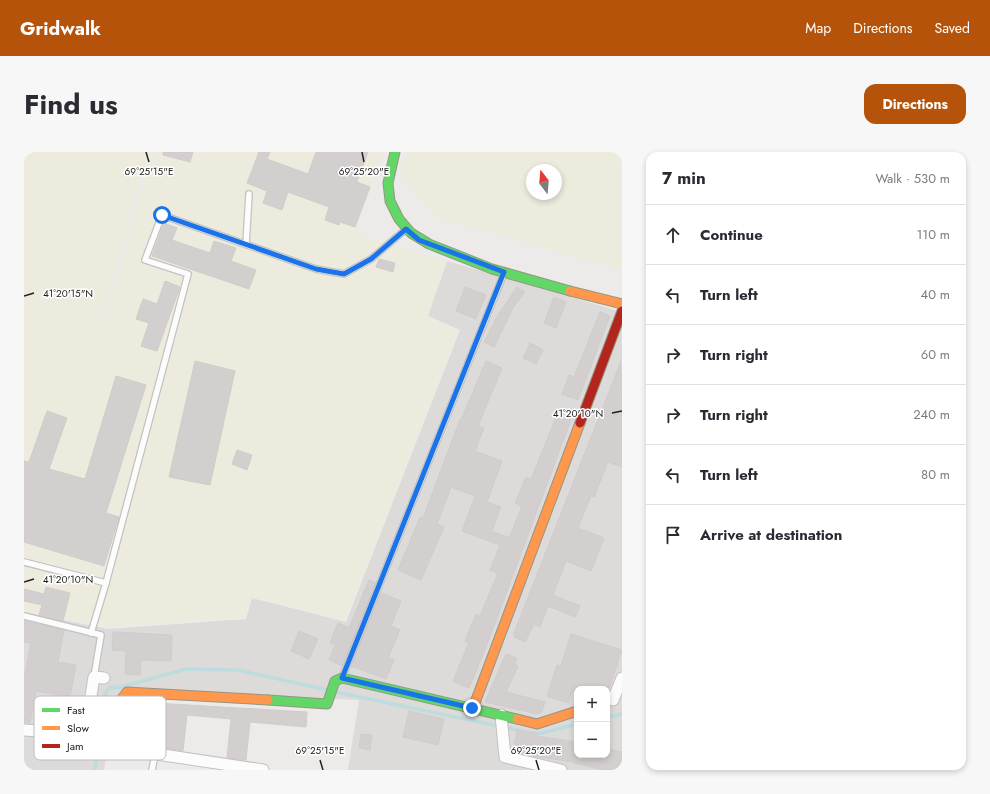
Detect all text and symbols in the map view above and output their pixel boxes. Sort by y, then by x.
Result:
text: Gridwalk [20,15,101,42]
text: Map [805,18,831,38]
text: Directions [853,18,913,38]
text: Saved [935,18,970,38]
text: Find us [24,84,118,125]
button: Directions [864,84,966,124]
text: 69°25'15"E [125,164,173,179]
text: 69°25'20"E [339,164,389,179]
north arrow [526,164,562,200]
text: 7 min [662,166,706,190]
text: Walk · 530 m [875,169,950,188]
route start [153,206,171,224]
icon: ahead [662,224,684,246]
text: Continue [700,224,763,246]
text: 110 m [916,225,950,244]
icon: left [662,284,684,306]
text: Turn left [700,284,758,306]
text: 40 m [921,285,950,304]
text: 41°20'15"N [43,286,93,301]
icon: right [662,344,684,366]
text: Turn right [700,344,768,366]
text: 60 m [921,345,950,364]
icon: right [662,404,684,426]
text: Turn right [700,404,768,426]
text: 240 m [913,405,950,424]
text: 41°20'10"N [553,406,603,421]
icon: left [662,464,684,486]
text: Turn left [700,464,758,486]
text: 80 m [921,465,950,484]
icon: arrive [662,524,684,546]
text: Arrive at destination [700,524,842,546]
text: 41°20'10"N [43,572,93,587]
map controls [574,686,610,758]
button: + [574,686,610,722]
legend [34,696,166,760]
route end [463,699,481,717]
text: Fast [67,702,85,718]
text: Slow [67,720,89,736]
button: − [574,722,610,758]
text: Jam [65,738,84,754]
text: 69°25'15"E [296,743,344,758]
text: 69°25'20"E [511,743,561,758]

